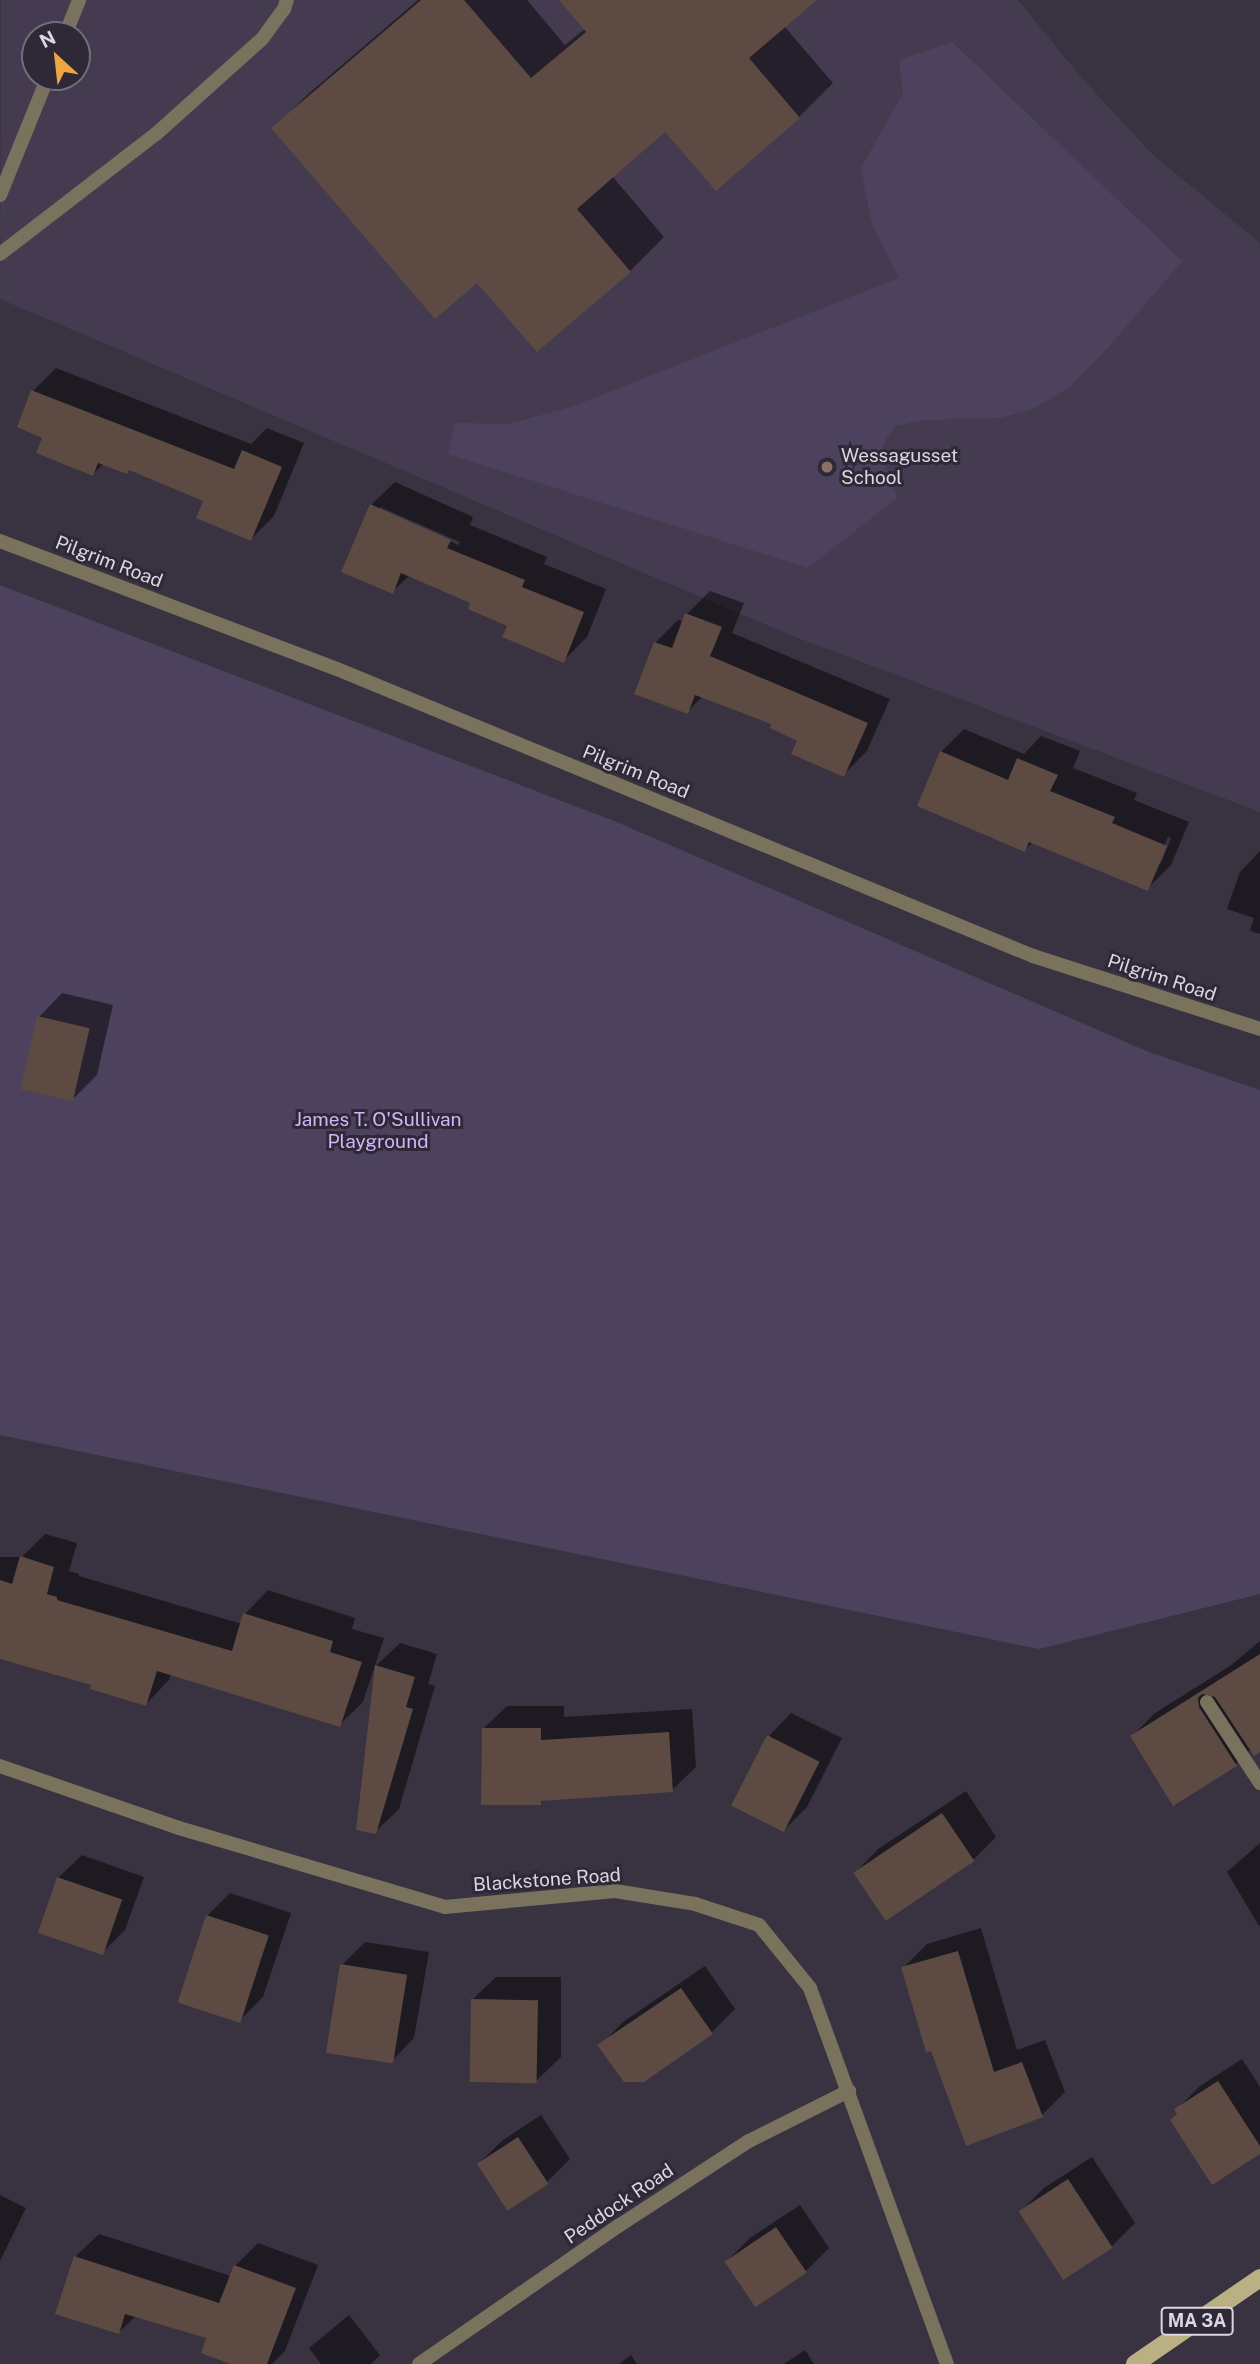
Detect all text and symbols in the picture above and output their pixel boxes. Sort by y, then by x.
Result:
north arrow [21,21,91,91]
text: N [36,26,59,52]
place label: Wessagusset School [841,445,958,489]
marker: Wessagusset School [819,459,835,475]
street label: Pilgrim Road [52,531,166,593]
street label: Pilgrim Road [579,740,693,804]
street label: Pilgrim Road [1105,950,1219,1006]
park label: James T. O'Sullivan Playground [294,1109,462,1153]
street label: Blackstone Road [472,1863,622,1897]
street label: Peddock Road [560,2159,678,2249]
road number: MA 3A [1160,2306,1234,2336]

